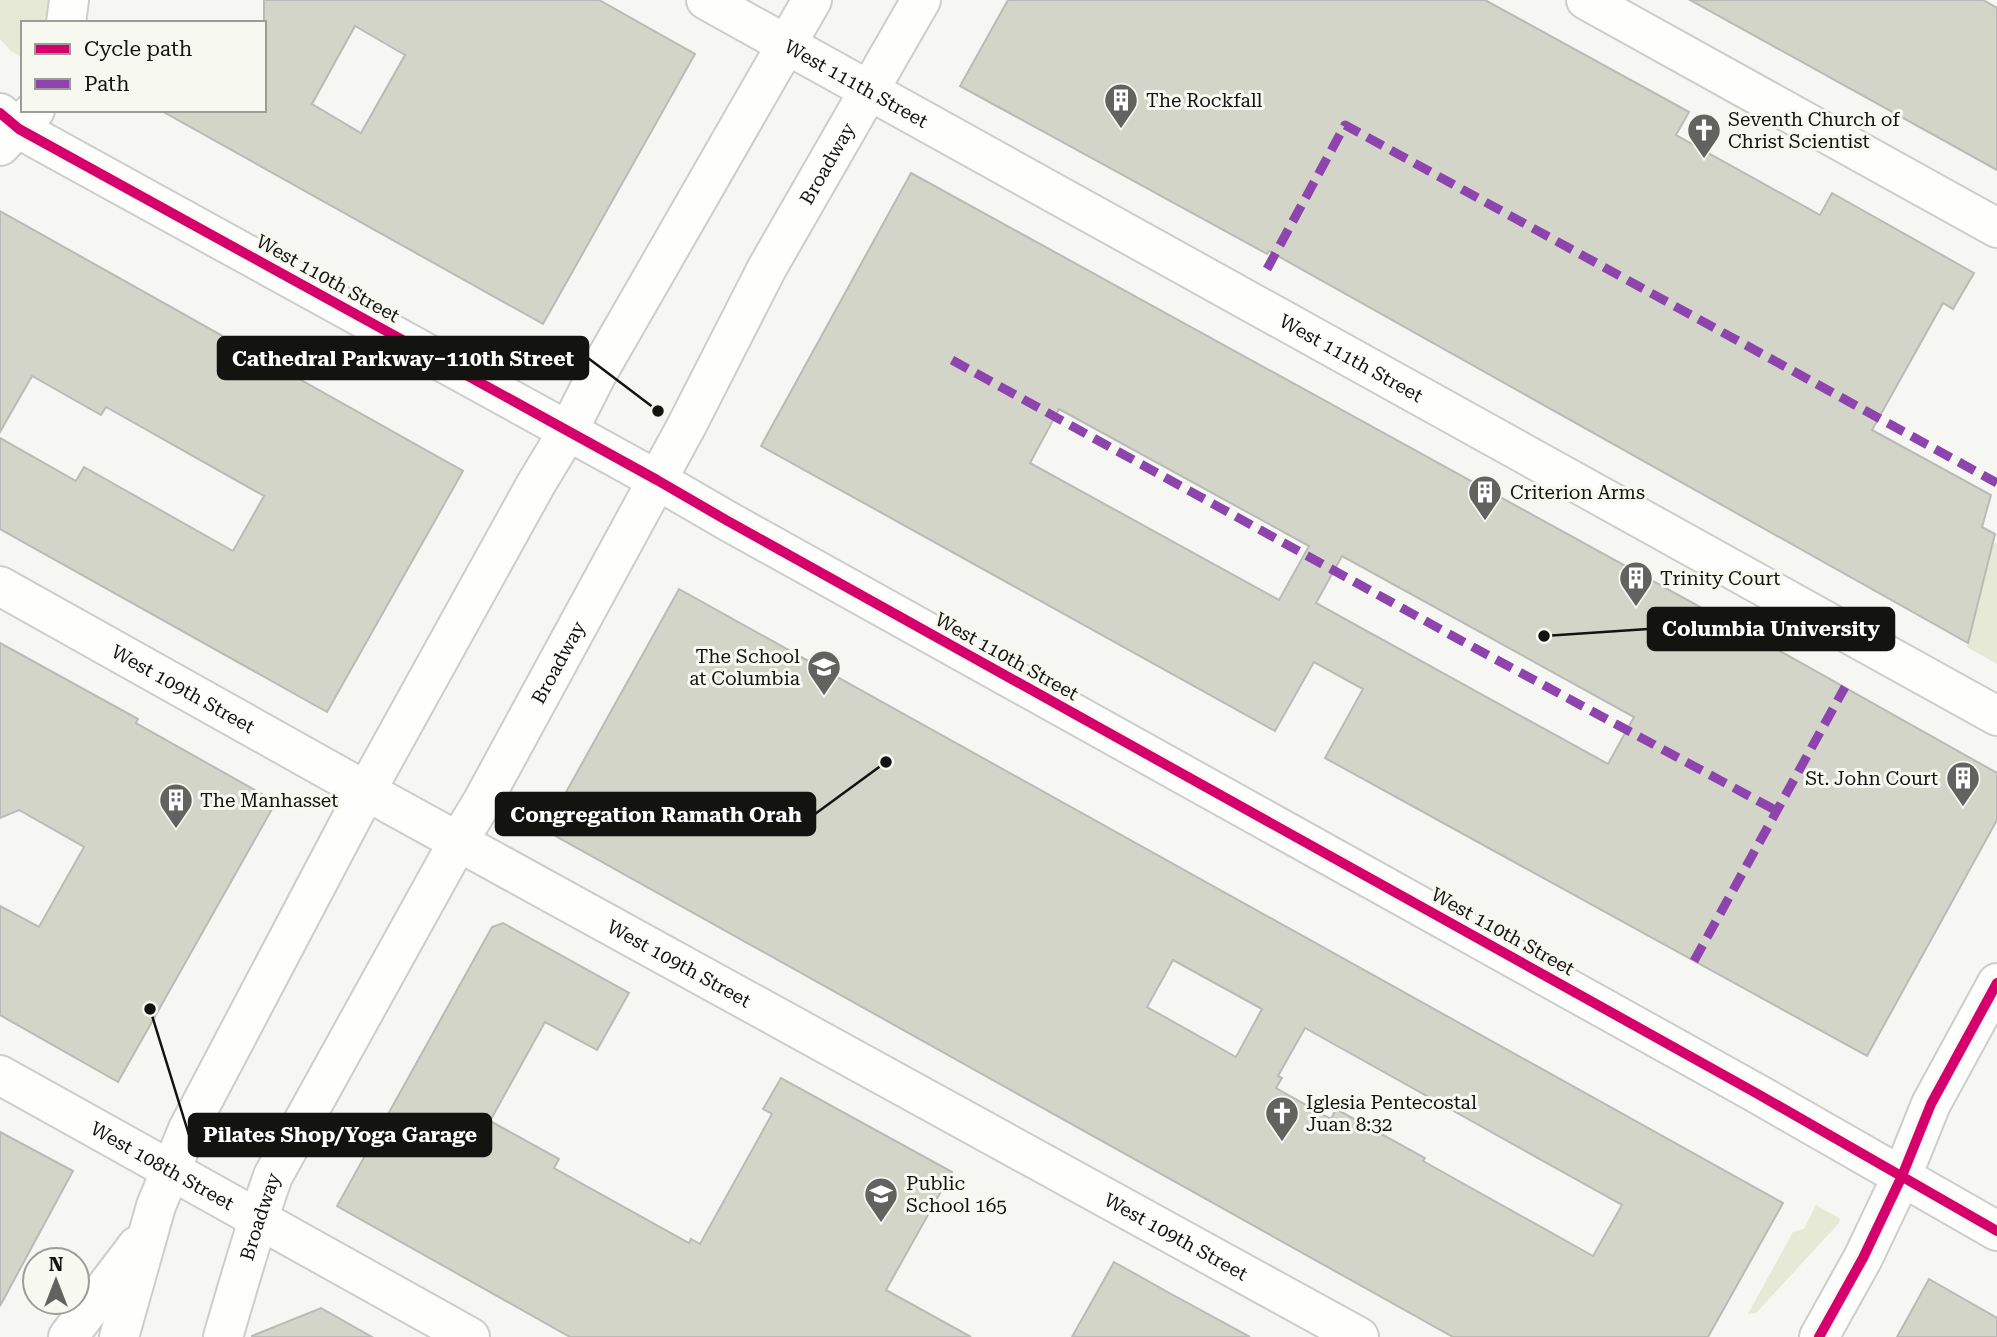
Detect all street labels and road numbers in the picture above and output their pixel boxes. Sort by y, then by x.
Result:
street label: West 111th Street [780,35,932,133]
street label: Broadway [795,118,860,209]
street label: West 110th Street [252,229,403,327]
street label: West 111th Street [1275,309,1427,407]
street label: West 110th Street [931,607,1082,705]
street label: Broadway [527,617,591,708]
street label: West 109th Street [107,640,259,738]
street label: West 110th Street [1427,882,1578,980]
street label: West 109th Street [603,915,755,1012]
street label: West 108th Street [87,1117,238,1215]
street label: Broadway [235,1169,285,1263]
street label: West 109th Street [1100,1188,1252,1286]

